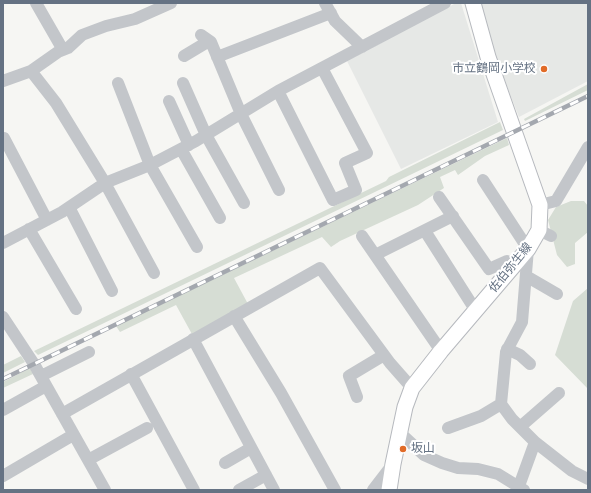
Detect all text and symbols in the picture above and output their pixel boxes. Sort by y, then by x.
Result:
place label: 市立鶴岡小学校 [452,62,536,76]
marker: 市立鶴岡小学校 [539,64,549,74]
street label: 佐伯弥生線 [487,240,535,296]
place label: 坂山 [411,442,435,456]
marker: 坂山 [398,444,408,454]

